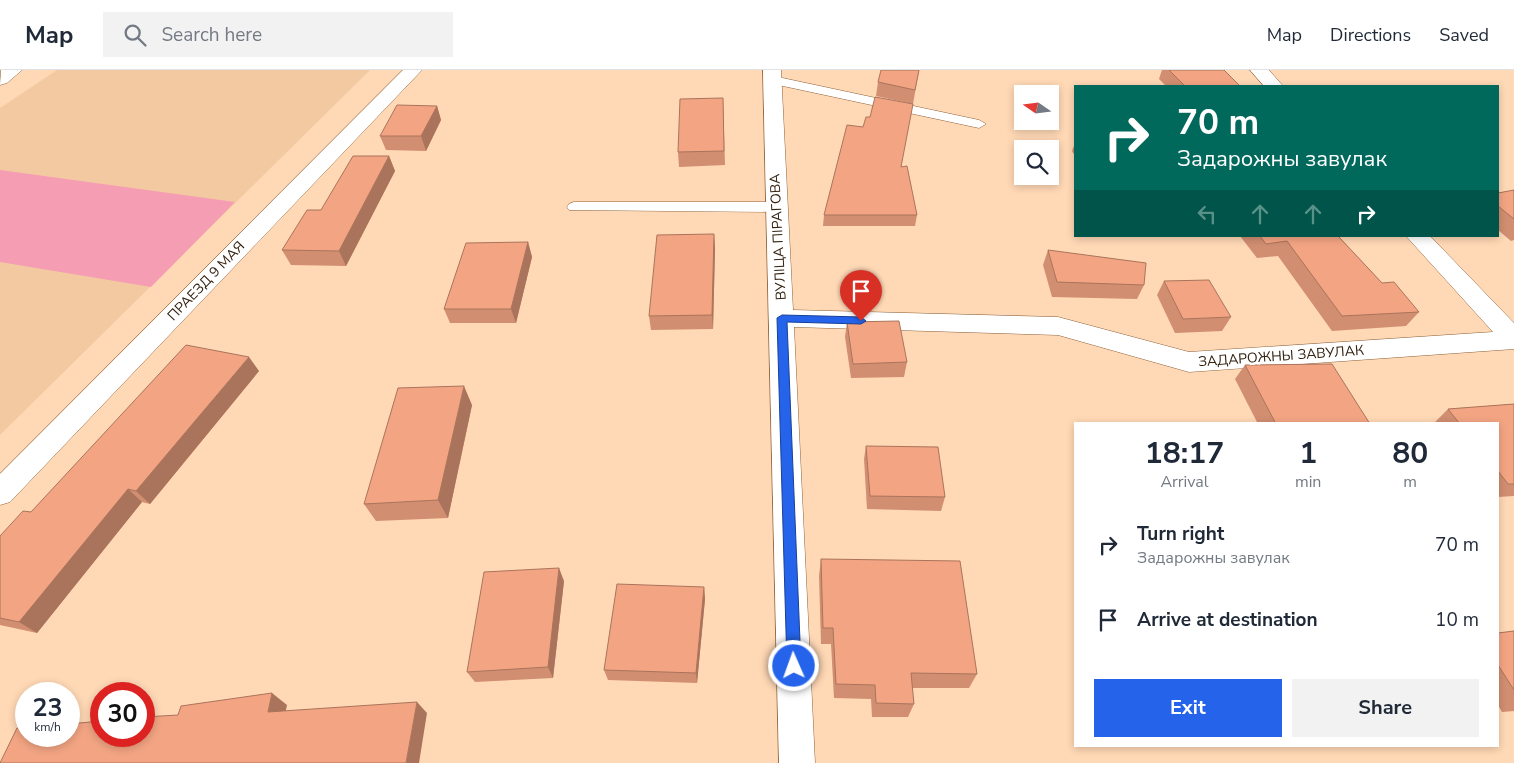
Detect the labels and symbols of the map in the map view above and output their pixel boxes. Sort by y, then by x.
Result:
north arrow [1014,85,1059,130]
street label: ВУЛІЦА ПІРАГОВА [765,173,791,301]
street label: ПРАЕЗД 9 МАЯ [163,237,249,325]
pin [840,270,882,321]
street label: ЗАДАРОЖНЫ ЗАВУЛАК [1198,341,1364,371]
position arrow [767,639,819,691]
speed limit sign: 30 [90,682,155,747]

